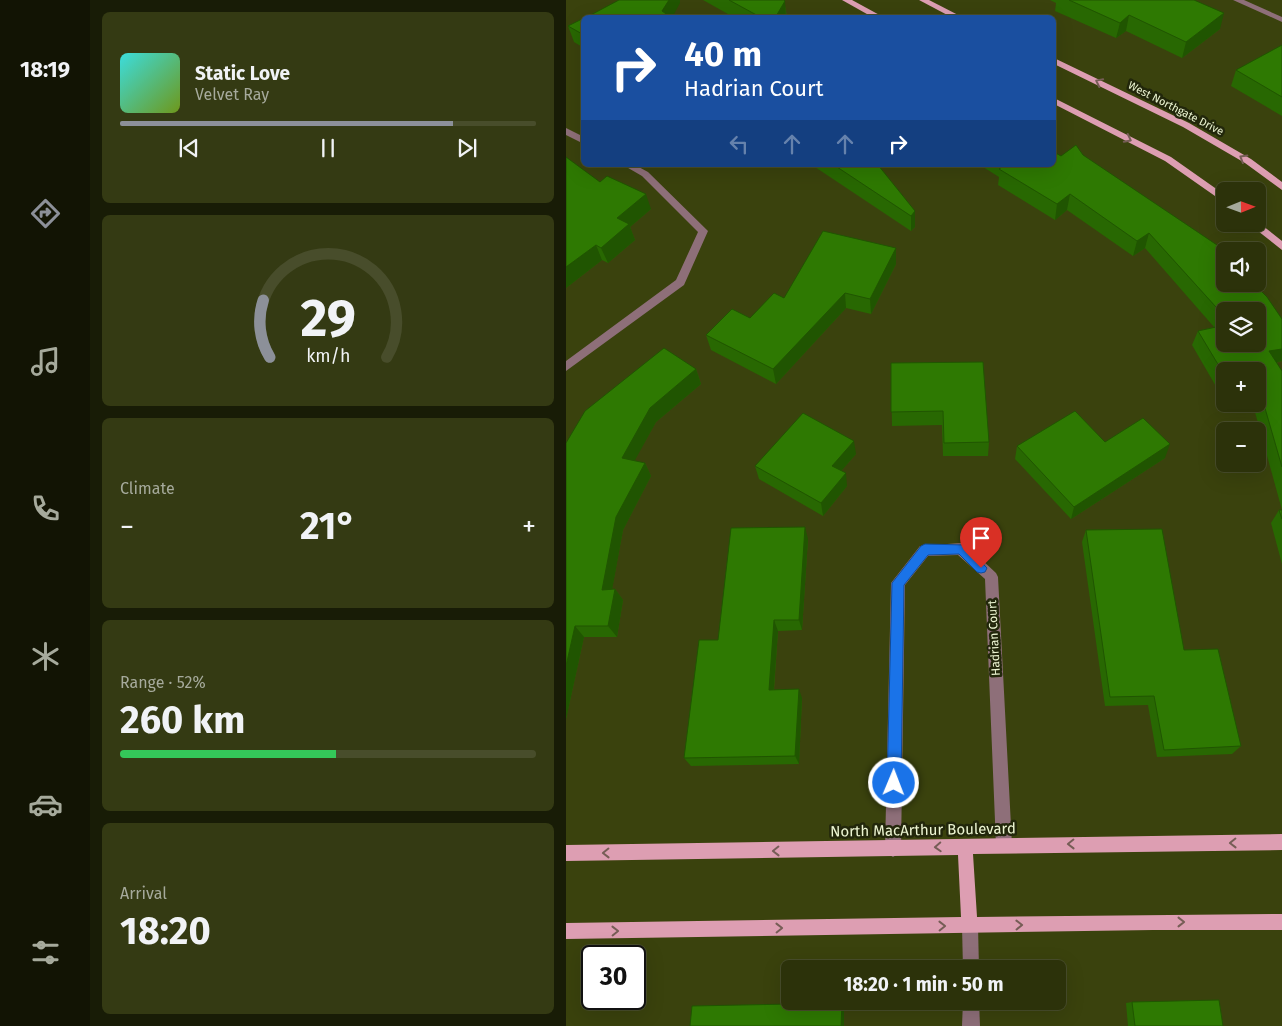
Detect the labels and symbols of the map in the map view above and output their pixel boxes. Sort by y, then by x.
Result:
one-way arrow [1095,78,1104,88]
street label: West Northgate Drive [1126,79,1226,138]
one-way arrow [1123,133,1132,143]
one-way arrow [1239,154,1248,164]
north arrow [1216,182,1266,232]
pin [960,517,1002,568]
street label: Hadrian Court [985,599,1003,676]
position arrow [867,756,919,808]
street label: North MacArthur Boulevard [830,819,1016,841]
one-way arrow [1229,838,1236,848]
one-way arrow [1066,839,1074,849]
one-way arrow [934,842,942,852]
one-way arrow [771,846,779,856]
one-way arrow [602,848,610,858]
one-way arrow [1178,917,1186,927]
one-way arrow [1015,919,1023,930]
one-way arrow [938,921,946,931]
one-way arrow [776,923,784,933]
one-way arrow [611,925,619,936]
speed limit sign: 30 [581,945,646,1010]

